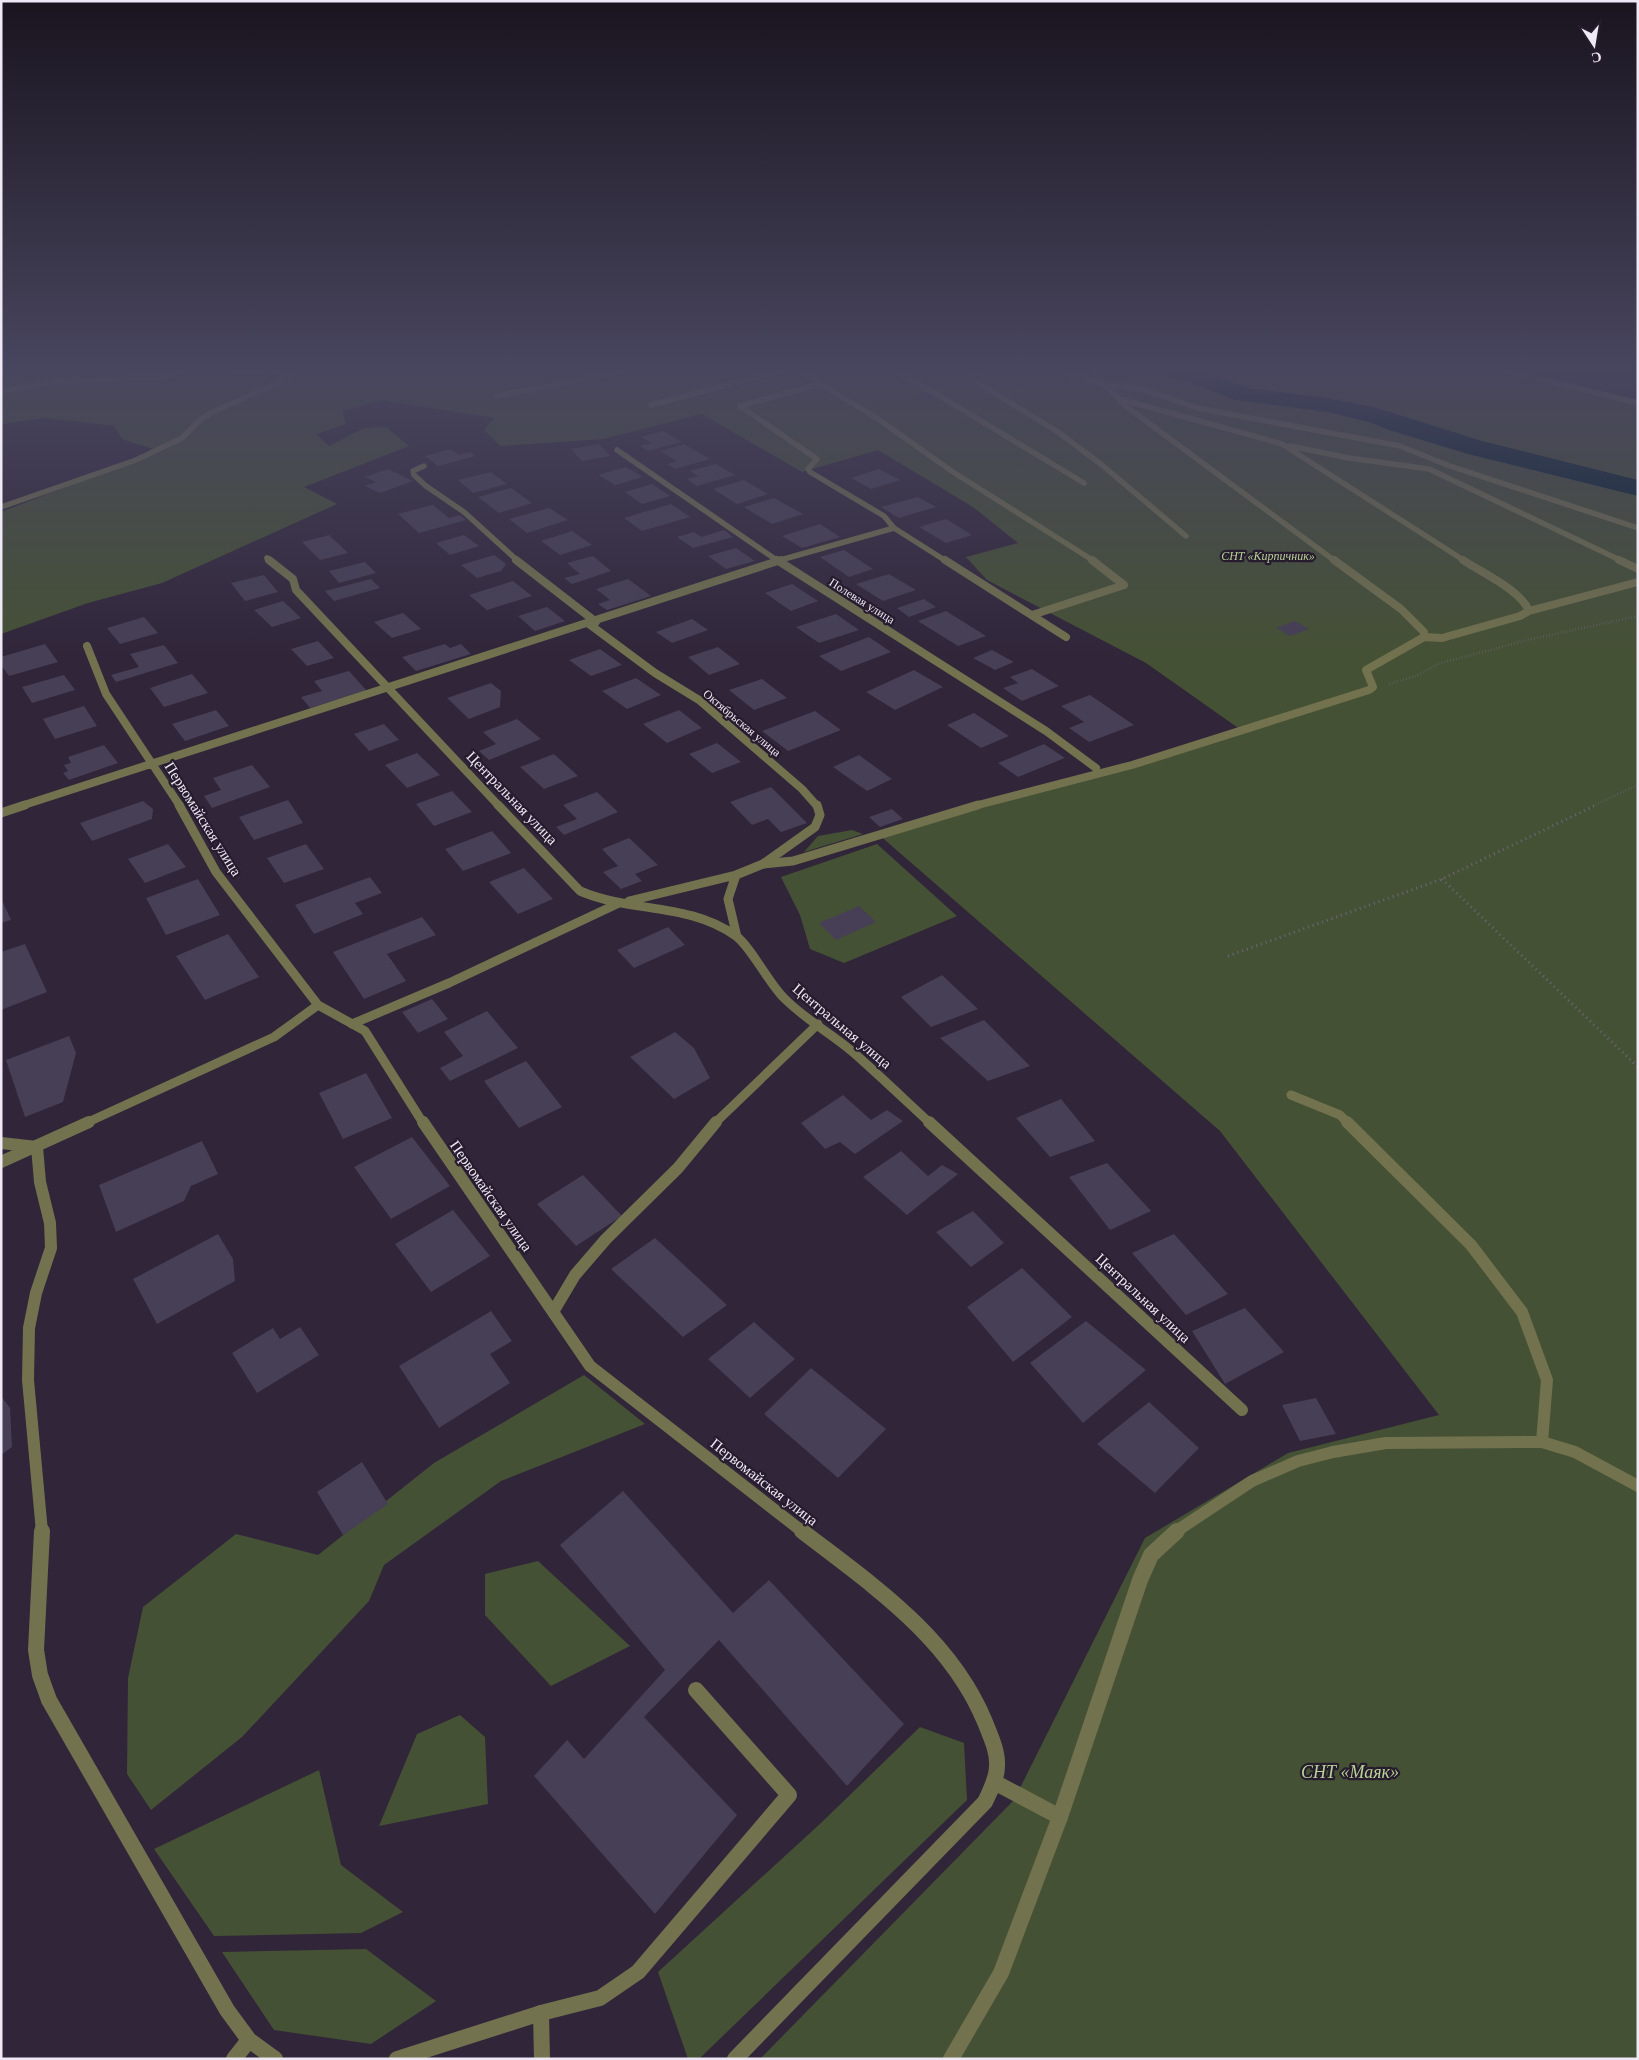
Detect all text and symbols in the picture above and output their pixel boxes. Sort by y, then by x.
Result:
north arrow [1569,20,1619,70]
text: С [1590,49,1603,66]
park label: СНТ «Кирпичник» [1221,549,1315,563]
street label: Полевая улица [827,575,898,627]
street label: Октябрьская улица [700,686,784,760]
street label: Центральная улица [463,748,561,848]
street label: Первомайская улица [161,759,245,879]
street label: Центральная улица [790,980,895,1072]
street label: Первомайская улица [447,1138,535,1255]
street label: Центральная улица [1092,1250,1194,1346]
street label: Первомайская улица [707,1435,821,1529]
park label: СНТ «Маяк» [1301,1762,1399,1782]

